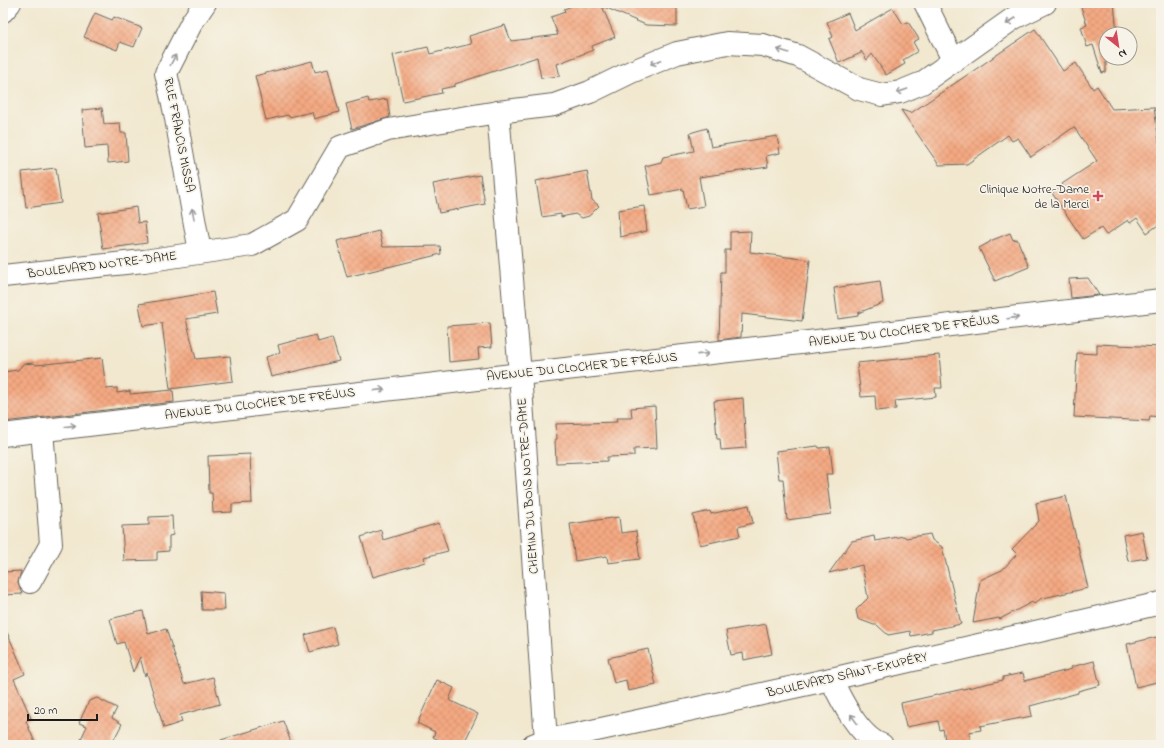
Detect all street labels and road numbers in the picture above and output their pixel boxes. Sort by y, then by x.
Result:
street label: RUE FRANCIS MISSA [159,76,199,194]
street label: BOULEVARD NOTRE-DAME [25,246,178,284]
street label: AVENUE DU CLOCHER DE FRÉJUS [808,310,1000,352]
street label: AVENUE DU CLOCHER DE FRÉJUS [486,348,678,386]
street label: AVENUE DU CLOCHER DE FRÉJUS [164,383,356,425]
street label: CHEMIN DU BOIS NOTRE-DAME [512,397,544,575]
street label: BOULEVARD SAINT-EXUPÉRY [764,647,929,703]

